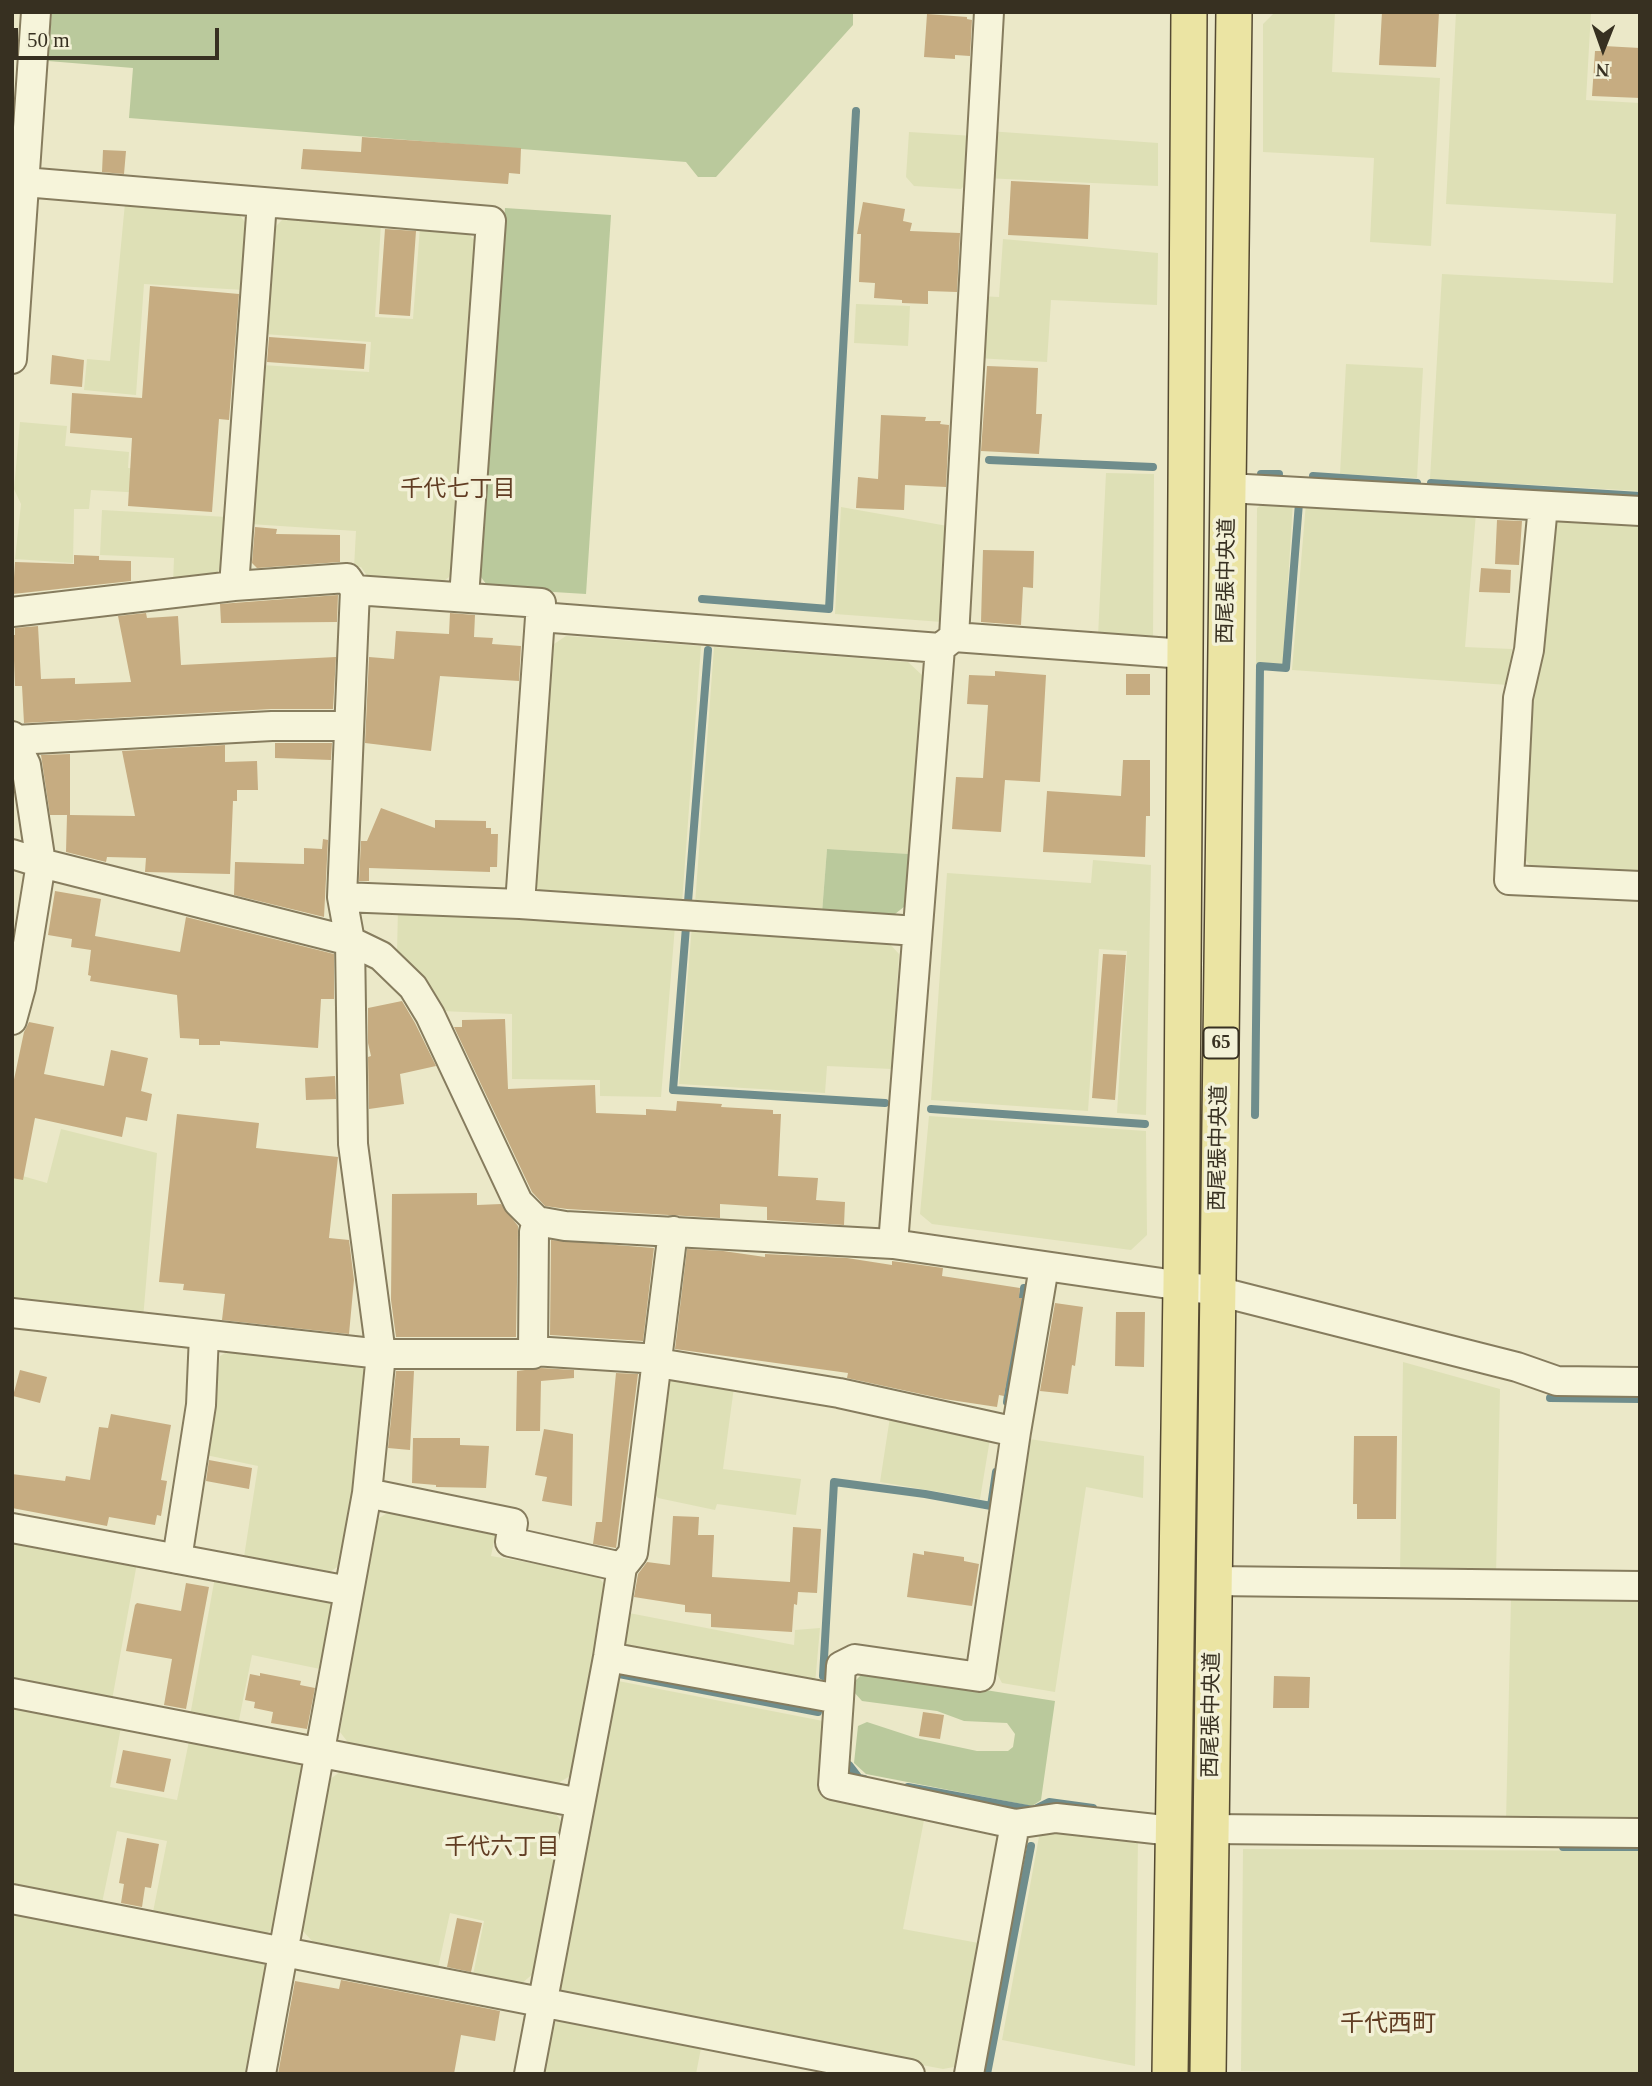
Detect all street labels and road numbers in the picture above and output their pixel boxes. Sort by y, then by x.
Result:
street label: 西尾張中央道 [1213,518,1241,644]
road number: 65 [1204,1028,1238,1058]
street label: 西尾張中央道 [1205,1085,1233,1211]
street label: 西尾張中央道 [1198,1652,1226,1778]

